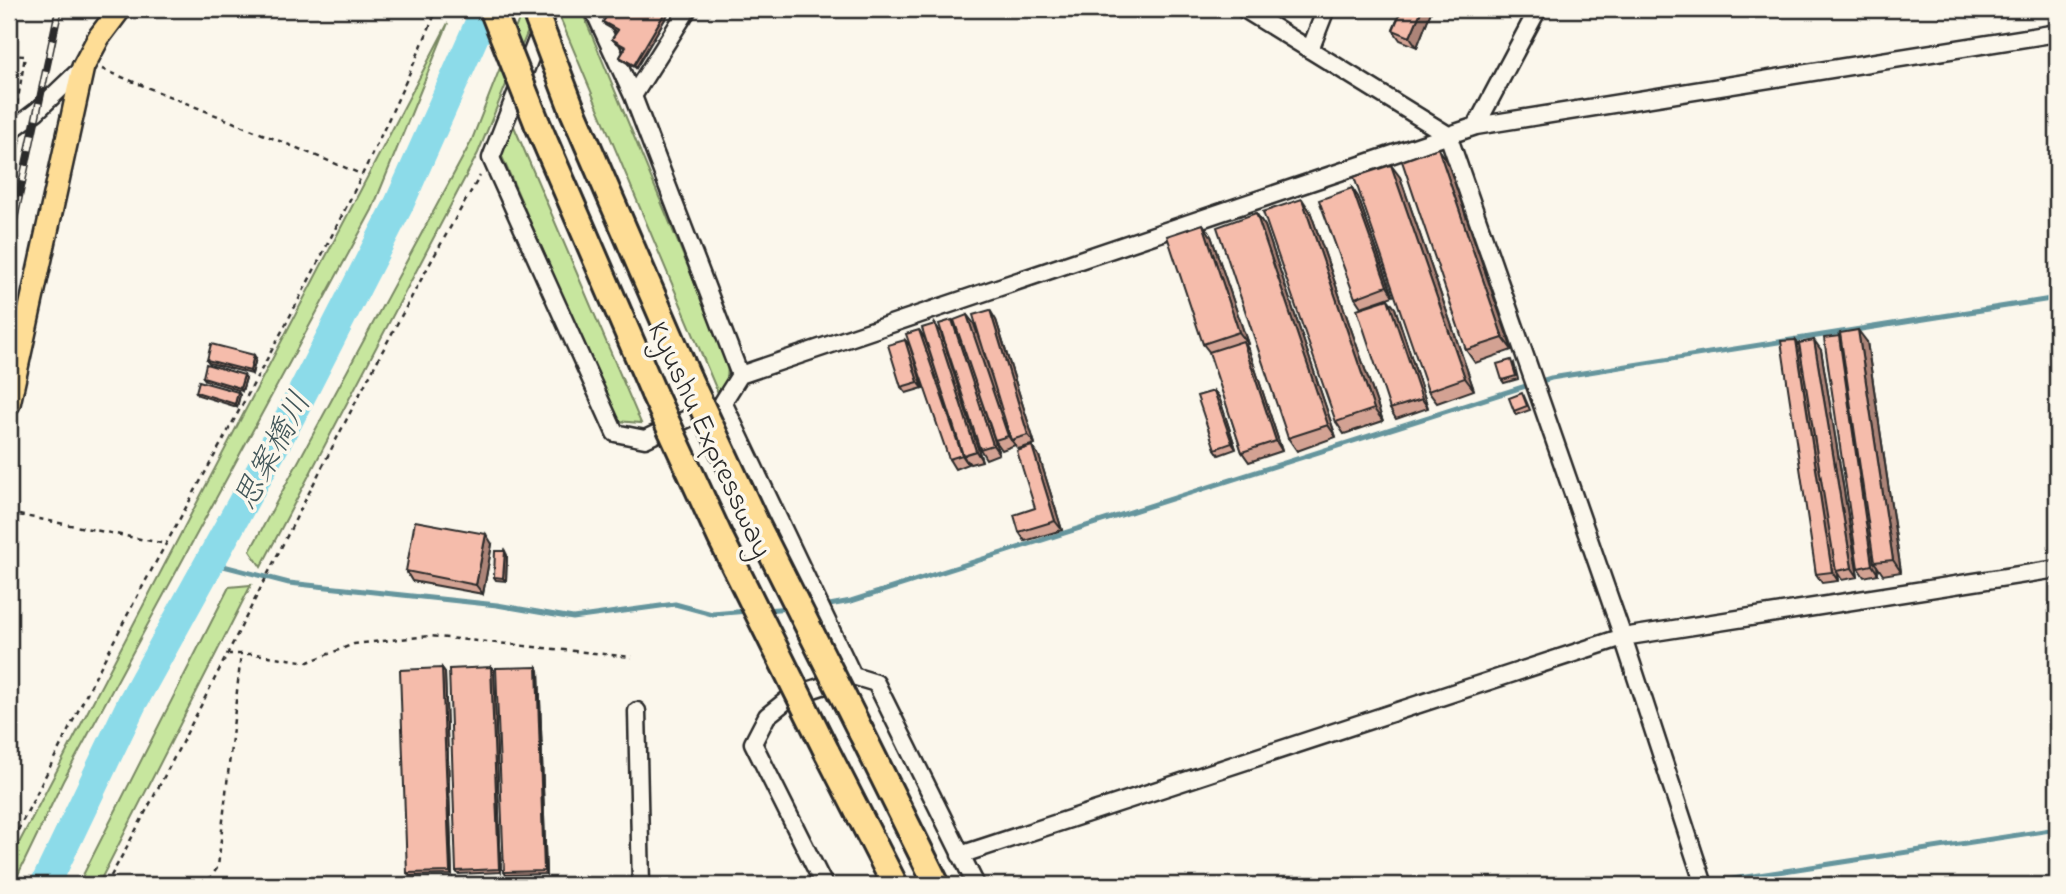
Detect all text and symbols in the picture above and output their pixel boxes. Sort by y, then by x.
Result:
street label: Kyushu Expressway [634,315,782,566]
water label: 思案橋川 [223,384,325,519]

